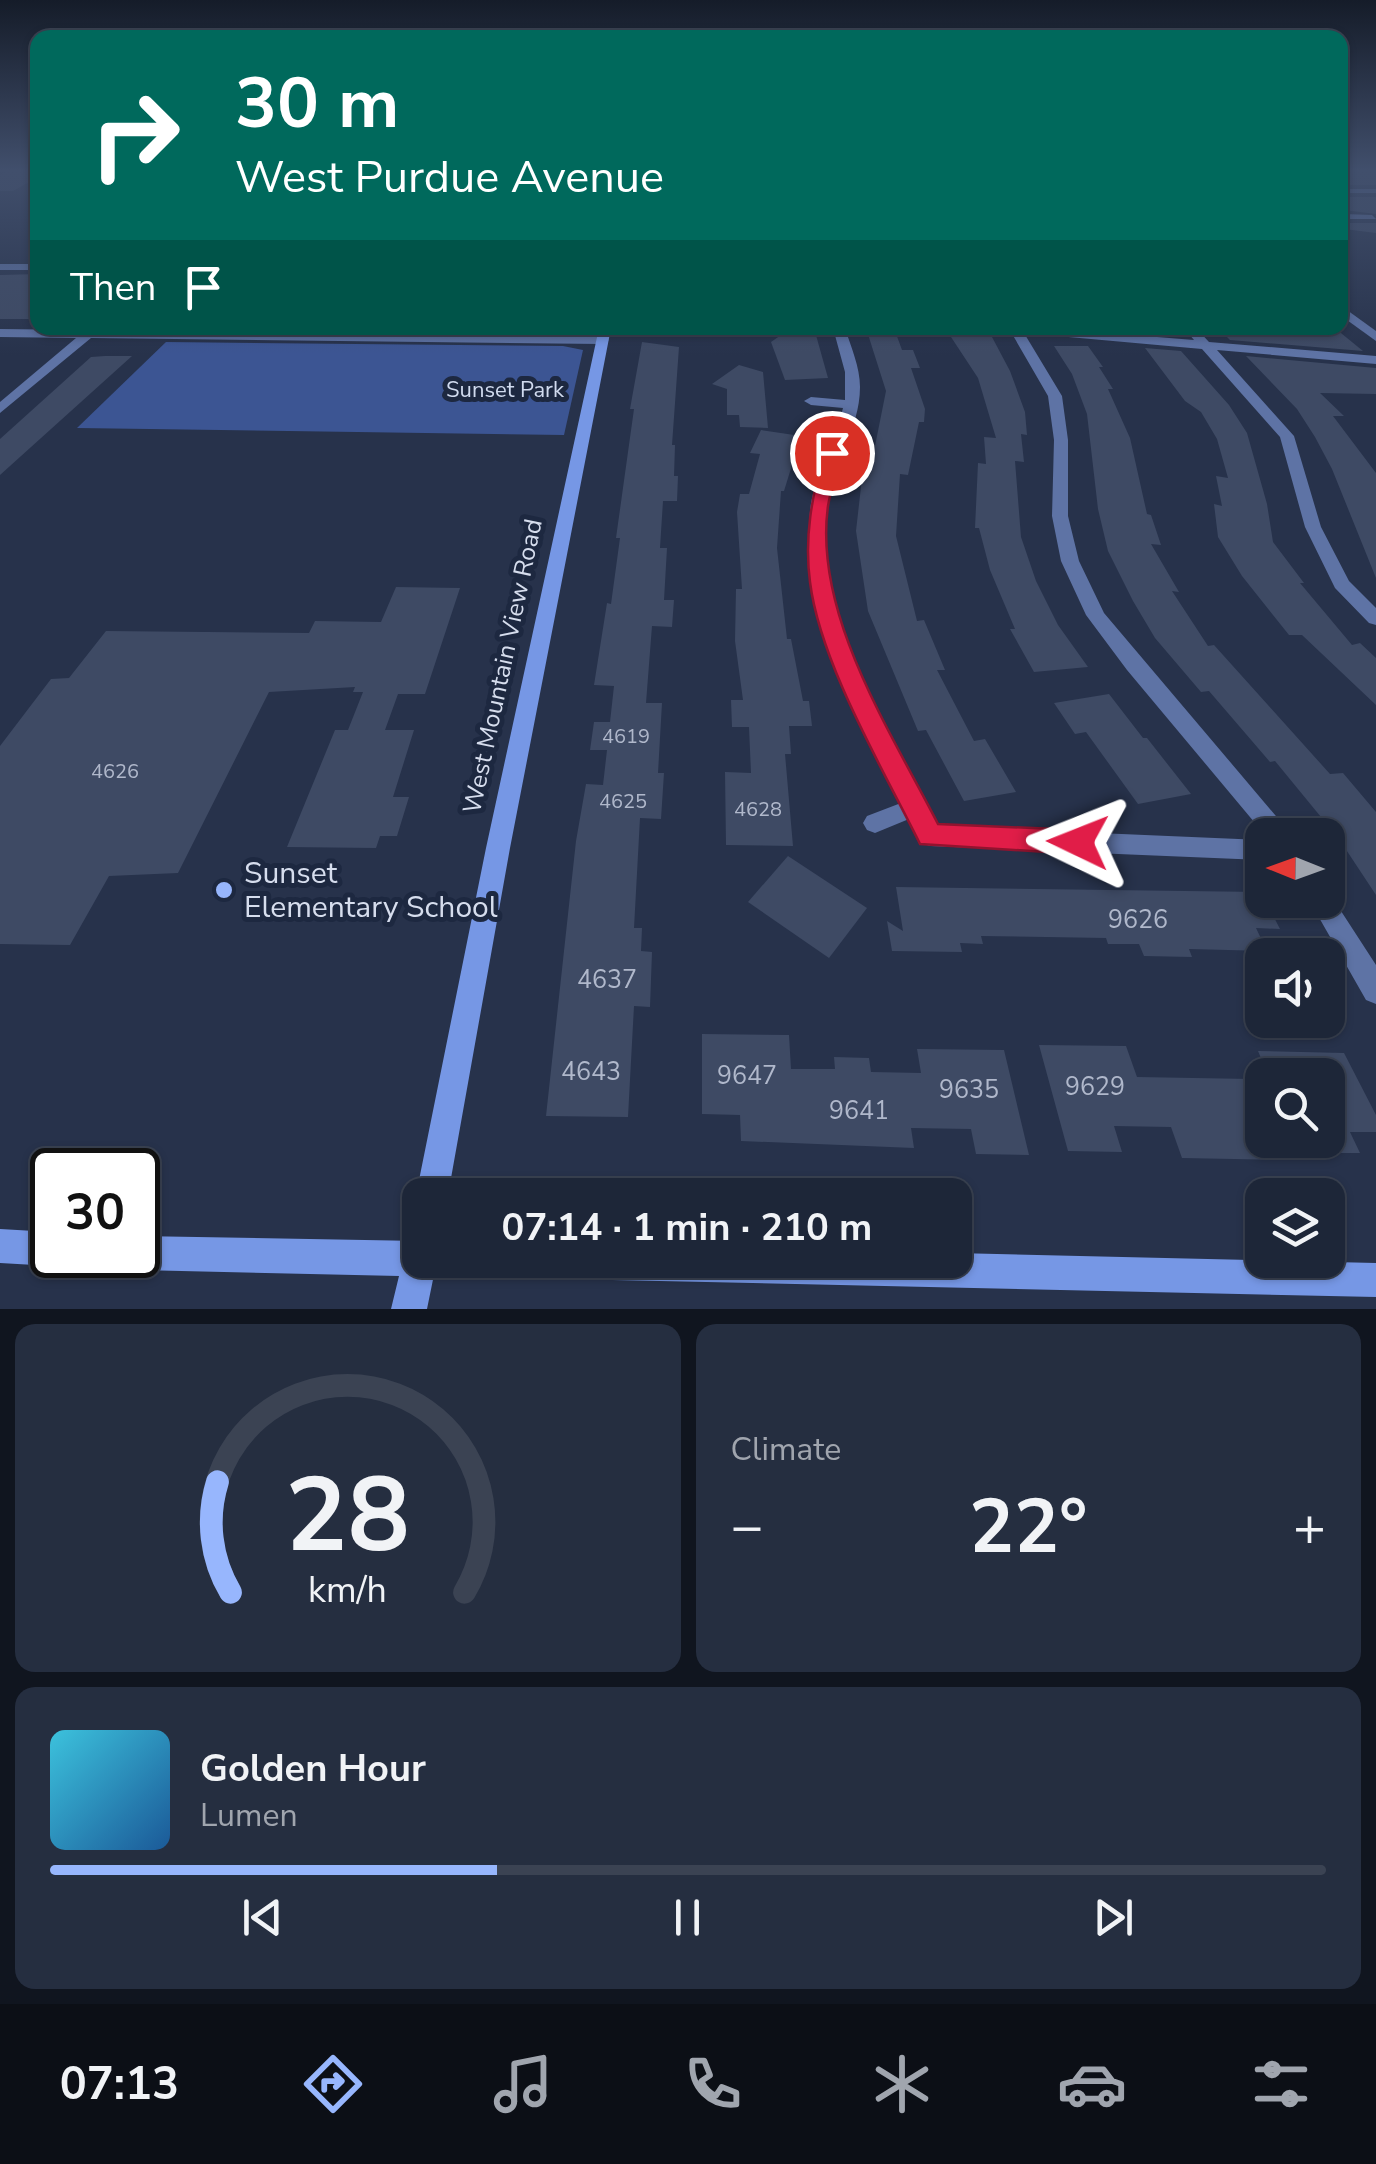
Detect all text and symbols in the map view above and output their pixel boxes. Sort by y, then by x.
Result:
text: 30 m [235,56,399,152]
icon: right [70,70,200,200]
text: West Purdue Avenue [235,147,664,208]
icon: arrive [176,260,231,315]
text: Then [70,262,156,313]
park label: Sunset Park [446,375,565,405]
pin [790,411,875,496]
icon: arrive [805,426,860,481]
street label: West Mountain View Road [455,516,551,817]
house number: 4619 [602,723,650,750]
house number: 4626 [91,758,139,785]
house number: 4625 [599,788,647,815]
position arrow [1026,790,1130,894]
house number: 4628 [734,796,782,823]
north arrow [1245,818,1345,918]
map controls [1245,818,1345,1278]
place label: Sunset Elementary School [244,853,498,928]
marker: Sunset Elementary School [213,879,235,901]
house number: 9626 [1108,903,1168,937]
button: sound [1245,938,1345,1038]
house number: 4637 [577,963,637,997]
house number: 4643 [561,1055,621,1089]
button: search [1245,1058,1345,1158]
house number: 9647 [717,1059,777,1093]
house number: 9629 [1065,1070,1125,1104]
house number: 9635 [939,1073,999,1107]
house number: 9641 [829,1094,889,1128]
speed limit sign: 30 [30,1148,160,1278]
button: layers [1245,1178,1345,1278]
text: 07:14 · 1 min · 210 m [502,1202,872,1253]
text: Climate [731,1428,841,1471]
text: 28 [285,1445,410,1587]
text: 22° [969,1476,1087,1578]
text: − [731,1489,764,1564]
text: + [1293,1489,1326,1564]
text: km/h [308,1566,387,1615]
text: Golden Hour [200,1743,426,1794]
text: Lumen [200,1794,298,1837]
icon: previous [235,1890,290,1945]
icon: pause [660,1890,715,1945]
icon: next [1086,1890,1141,1945]
icon: directions [298,2049,368,2119]
icon: music [488,2049,558,2119]
icon: phone [678,2049,748,2119]
icon: climate [867,2049,937,2119]
icon: car [1057,2049,1127,2119]
icon: filters [1246,2049,1316,2119]
text: 07:13 [60,2054,179,2115]

